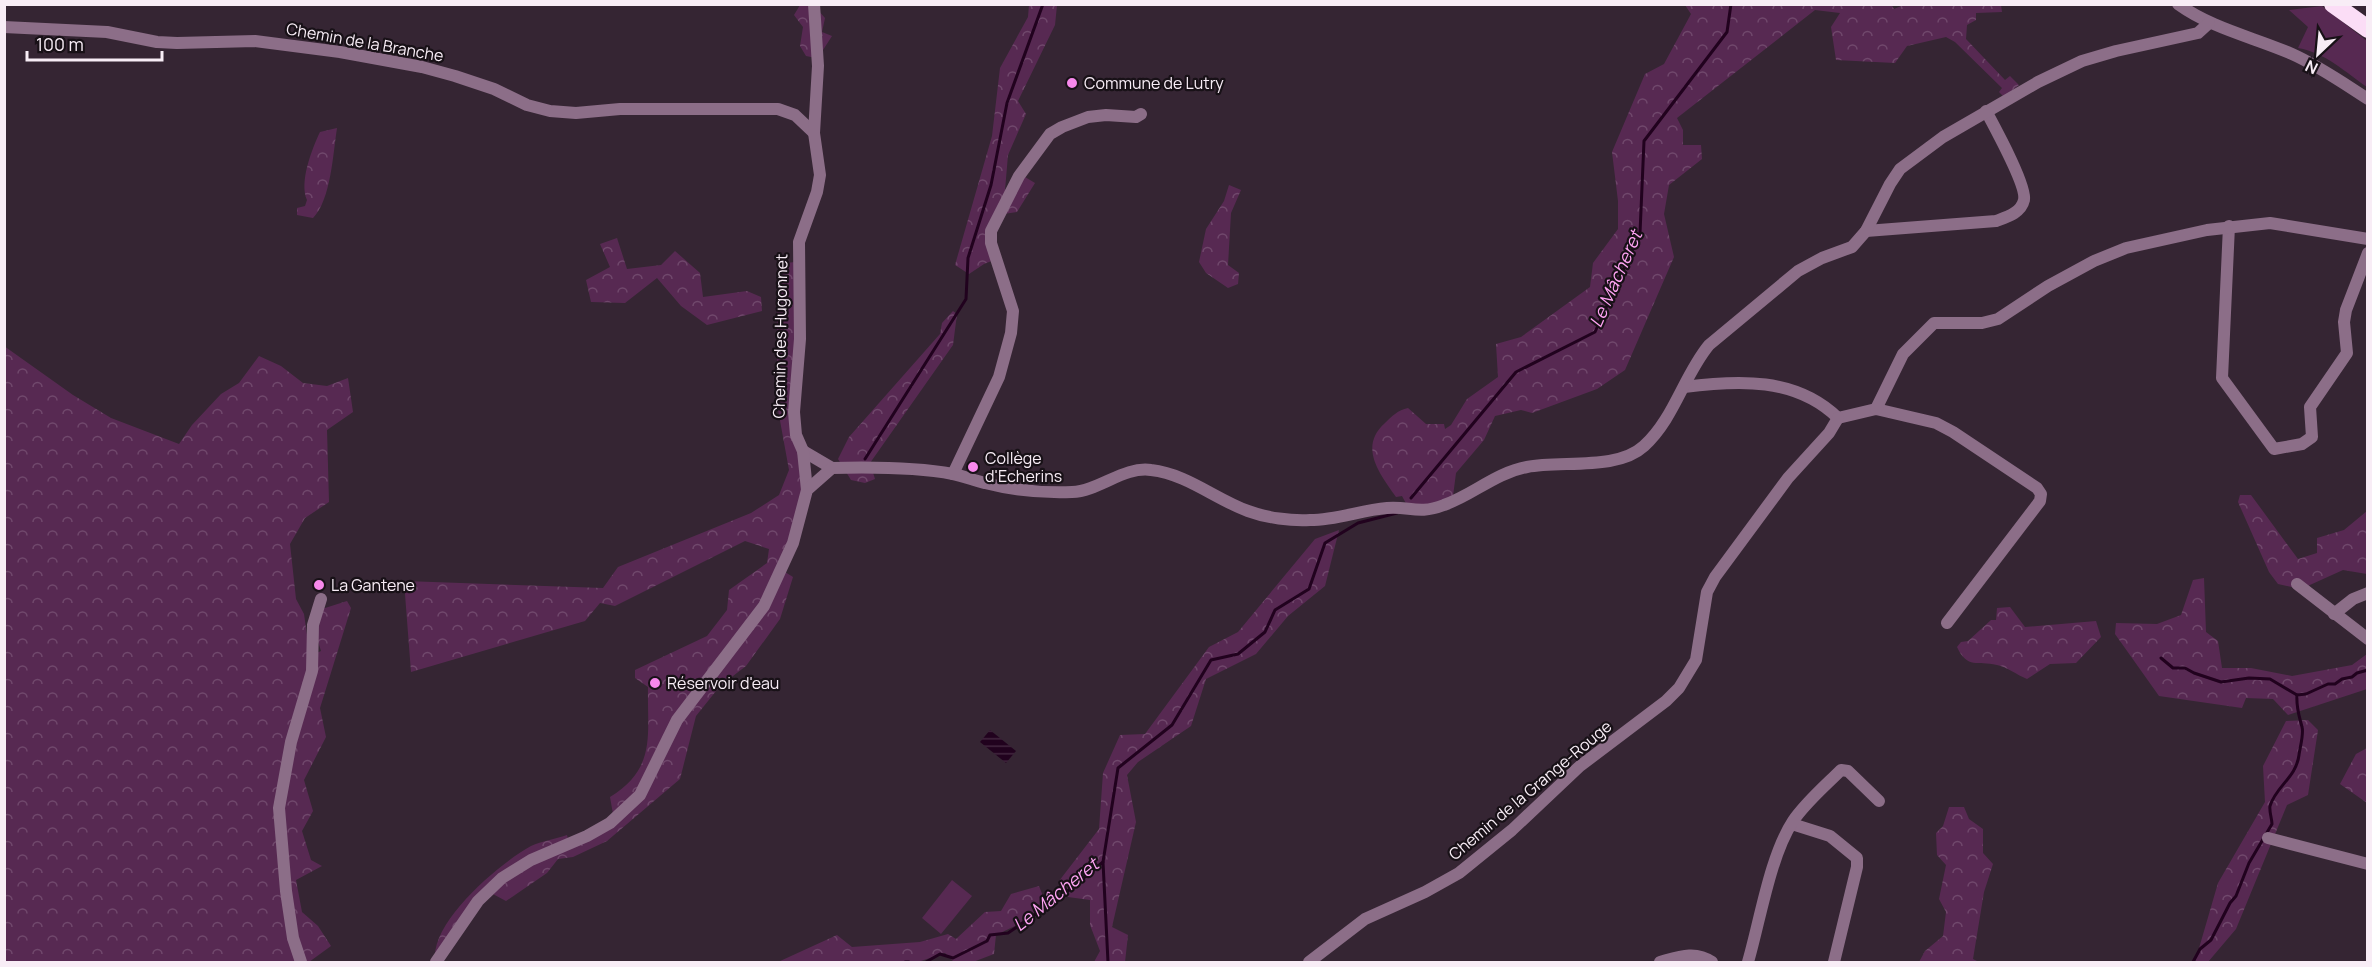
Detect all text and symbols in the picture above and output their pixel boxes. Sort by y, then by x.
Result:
street label: Chemin de la Branche [285,17,445,67]
scale bar [27,24,162,62]
north arrow [2288,24,2348,84]
text: 100 m [36,32,84,56]
text: N [2301,55,2321,80]
place label: Commune de Lutry [1084,72,1224,94]
marker: Commune de Lutry [1065,76,1079,90]
water label: Le Mâcheret [1583,225,1648,331]
street label: Chemin des Hugonnet [768,254,792,418]
place label: Collège d'Echerins [985,447,1062,487]
marker: Collège d'Echerins [966,460,980,474]
place label: La Gantene [331,574,415,596]
marker: La Gantene [312,578,326,592]
place label: Réservoir d'eau [667,672,779,694]
marker: Réservoir d'eau [648,676,662,690]
street label: Chemin de la Grange-Rouge [1444,715,1616,865]
water label: Le Mâcheret [1008,851,1105,936]

